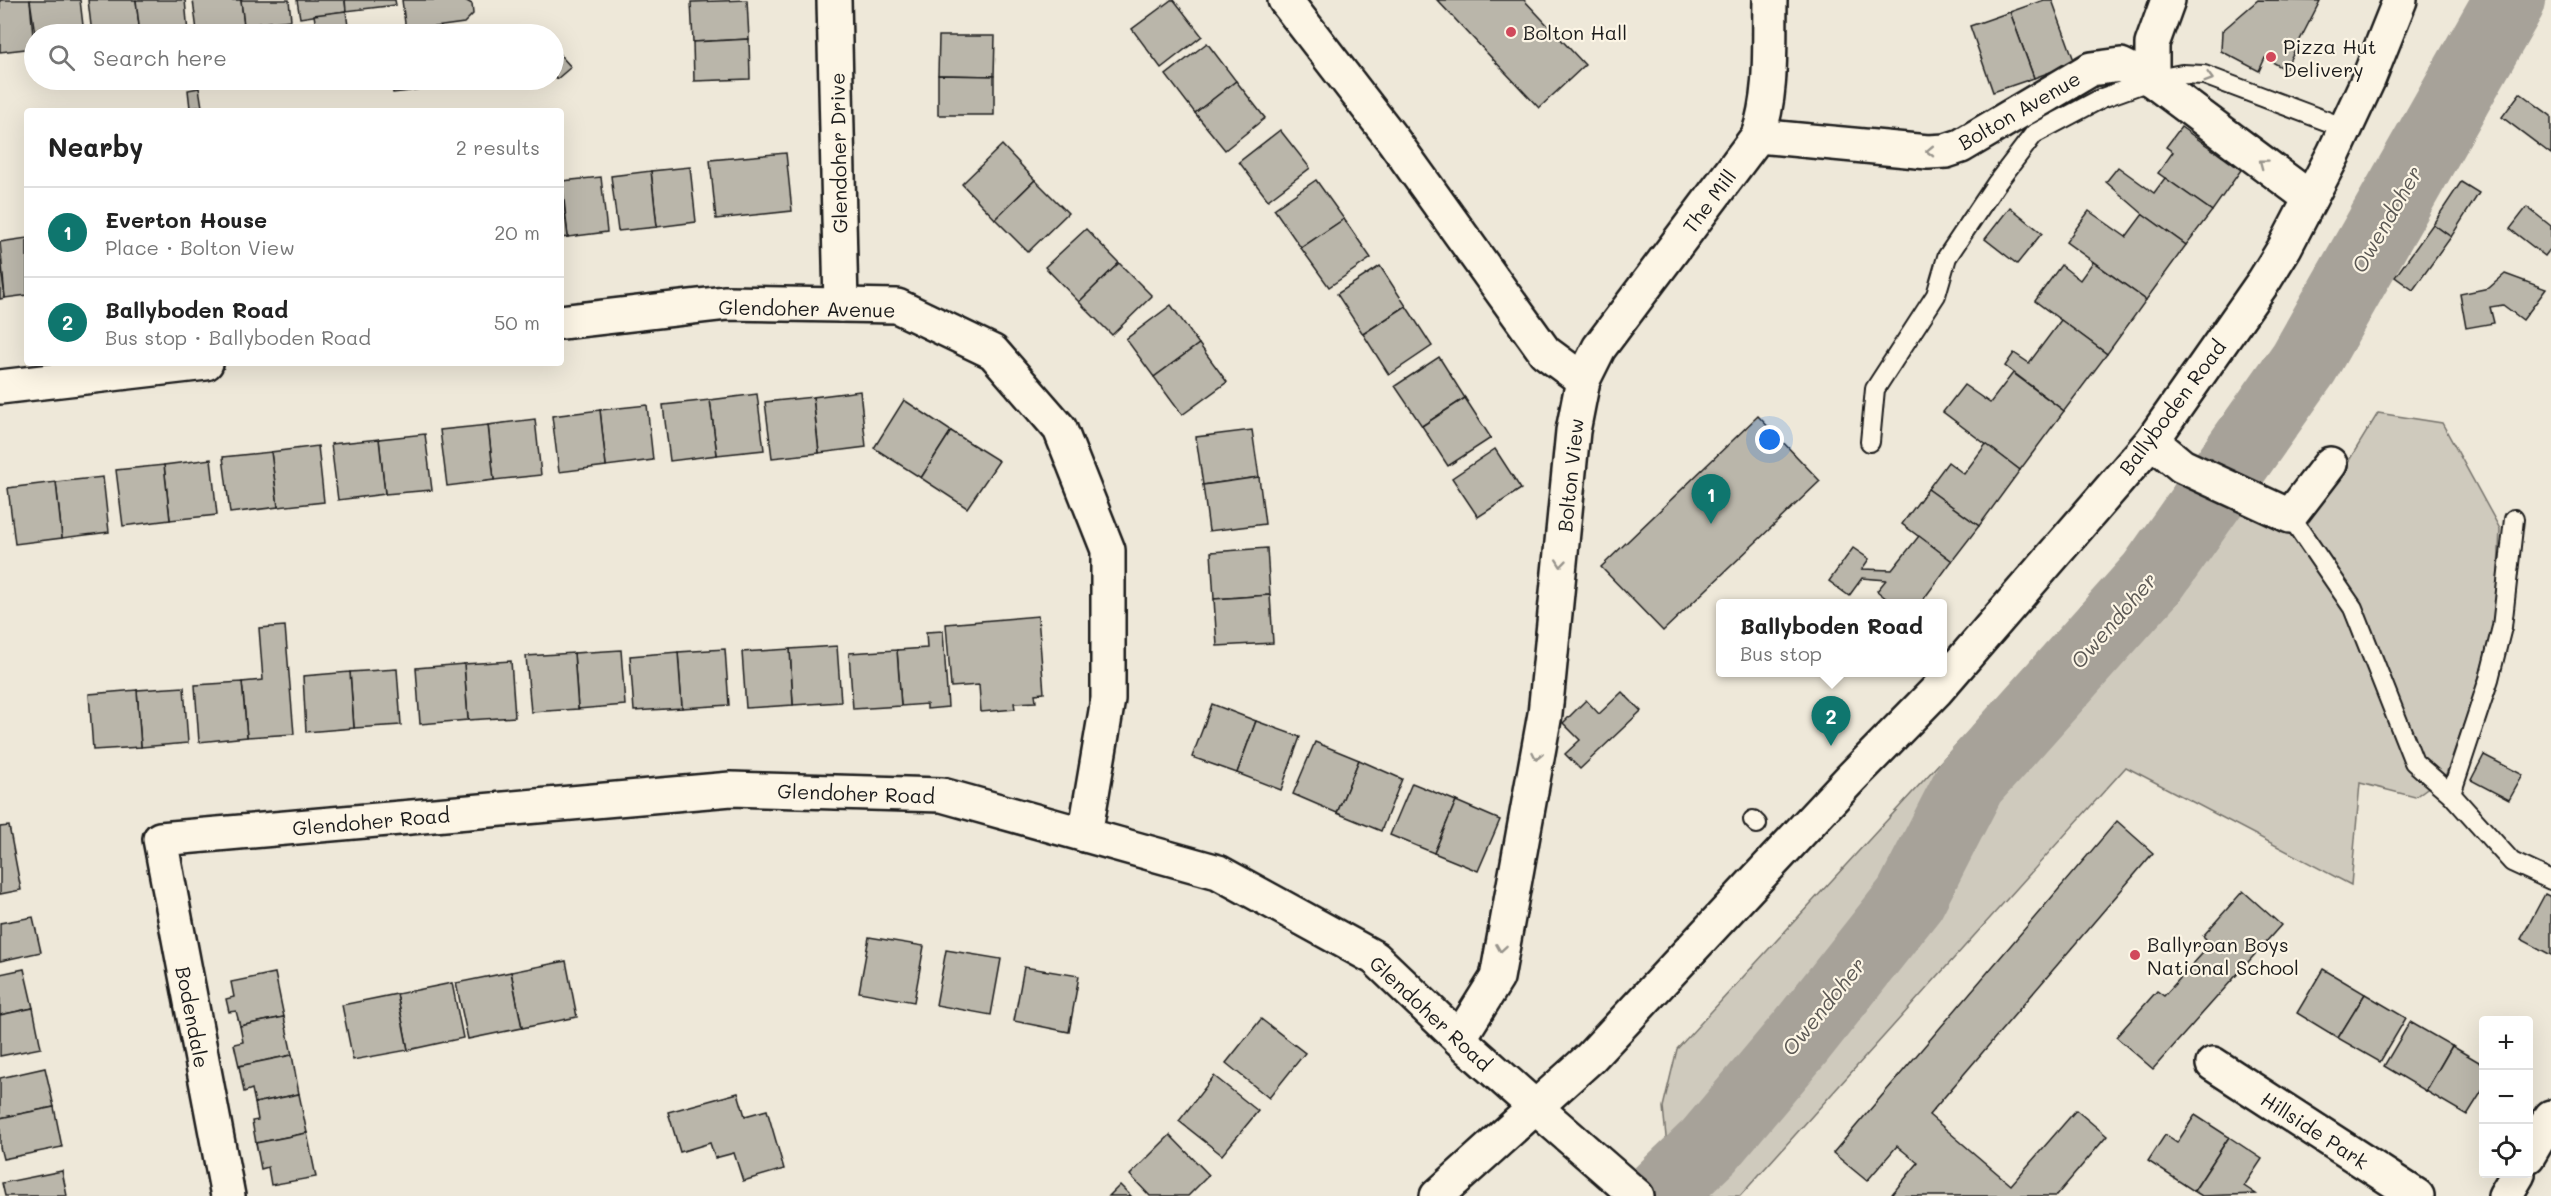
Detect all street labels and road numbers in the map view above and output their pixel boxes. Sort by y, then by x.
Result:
street label: Bolton Avenue [1953,65,2085,155]
street label: Glendoher Drive [824,72,852,234]
street label: The Mill [1677,164,1741,238]
street label: Glendoher Avenue [718,293,896,323]
street label: Ballyboden Road [2113,334,2231,480]
street label: Bolton View [1551,417,1589,533]
street label: Glendoher Road [777,777,935,809]
street label: Glendoher Road [291,801,451,841]
street label: Glendoher Road [1364,950,1498,1076]
street label: Bodendale [170,964,216,1070]
street label: Hillside Park [2256,1086,2374,1174]

